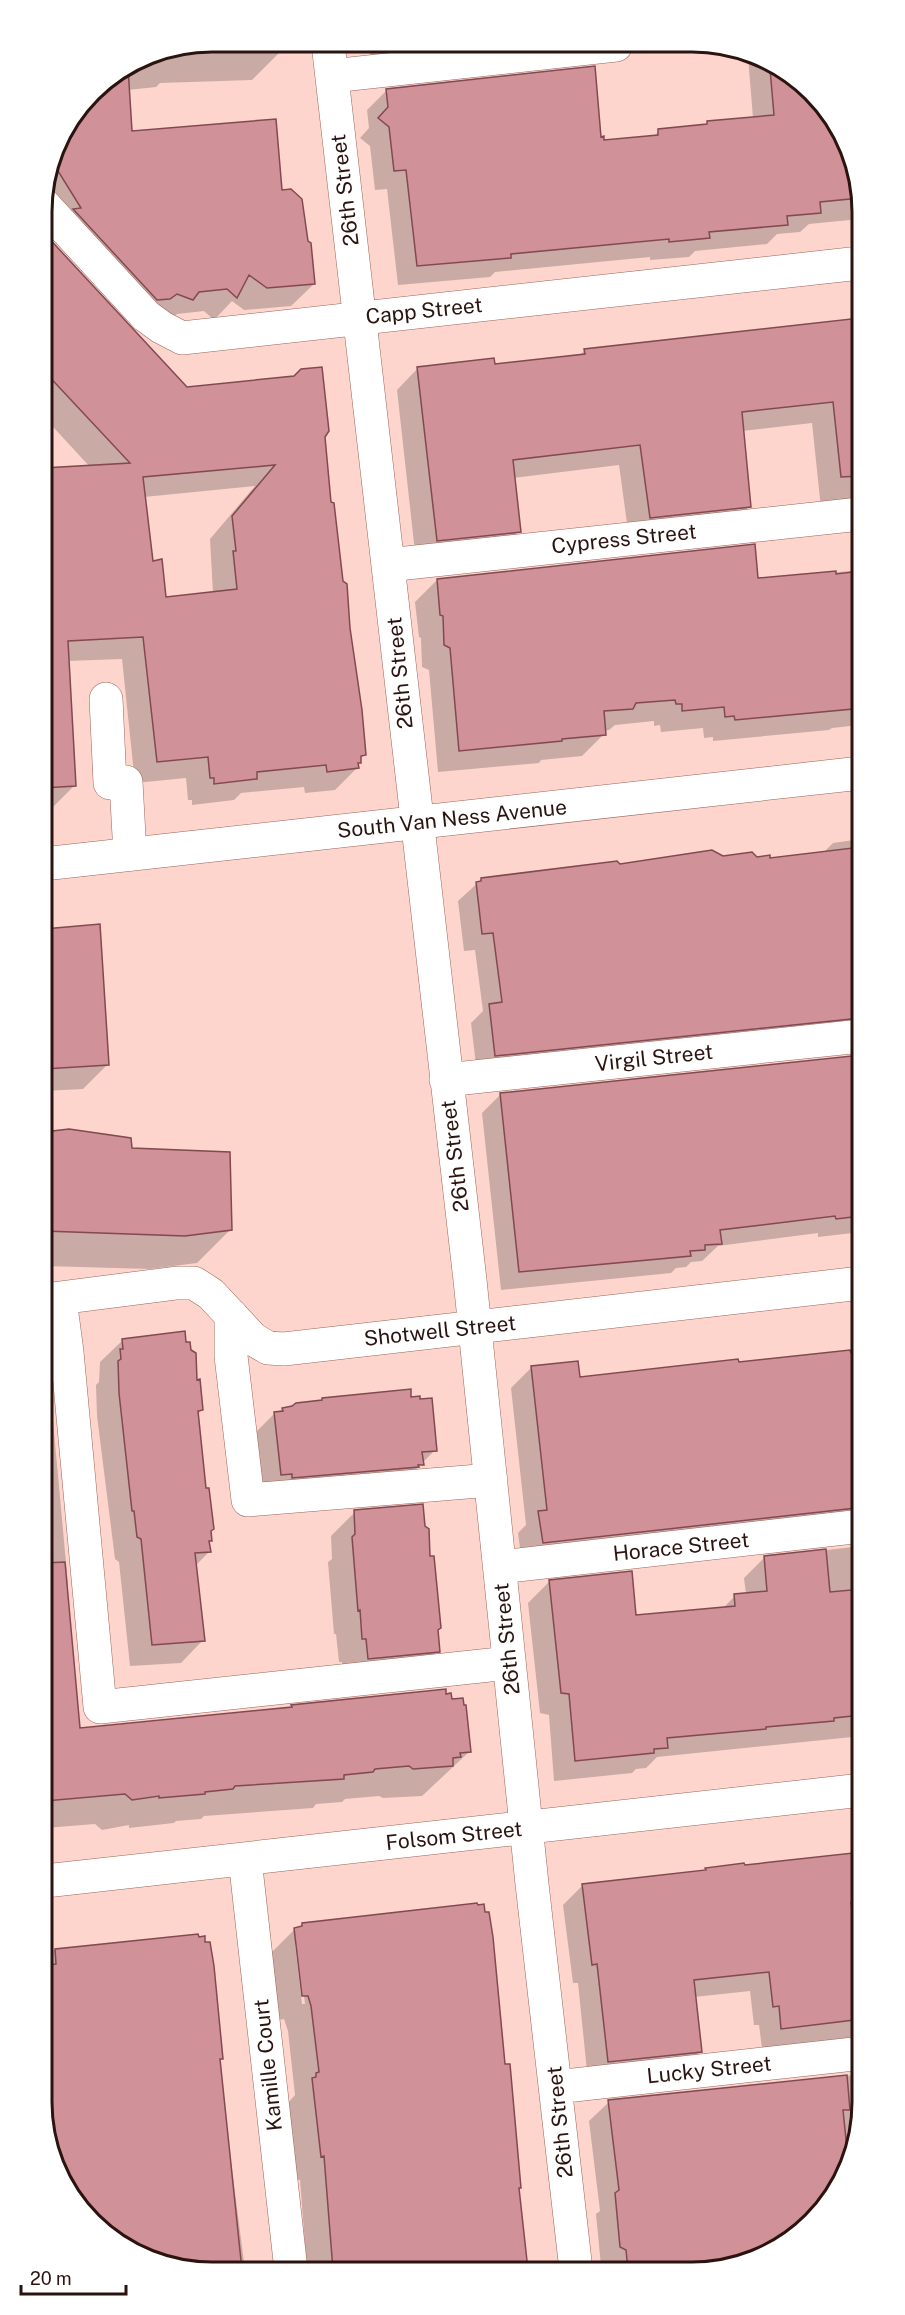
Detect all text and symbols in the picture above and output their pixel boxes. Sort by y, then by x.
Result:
street label: 26th Street [325,133,364,247]
street label: Capp Street [364,292,484,329]
street label: Cypress Street [550,518,698,559]
street label: 26th Street [381,616,418,730]
street label: South Van Ness Avenue [336,794,568,843]
street label: Virgil Street [594,1039,714,1076]
street label: 26th Street [435,1099,474,1213]
street label: Shotwell Street [363,1310,517,1351]
street label: Horace Street [612,1527,750,1566]
street label: 26th Street [488,1582,525,1696]
street label: Folsom Street [384,1816,523,1855]
street label: Kamille Court [248,1998,287,2132]
street label: Lucky Street [645,2051,773,2088]
street label: 26th Street [541,2065,578,2179]
scale bar [21,2258,126,2296]
text: 20 m [30,2268,72,2289]

